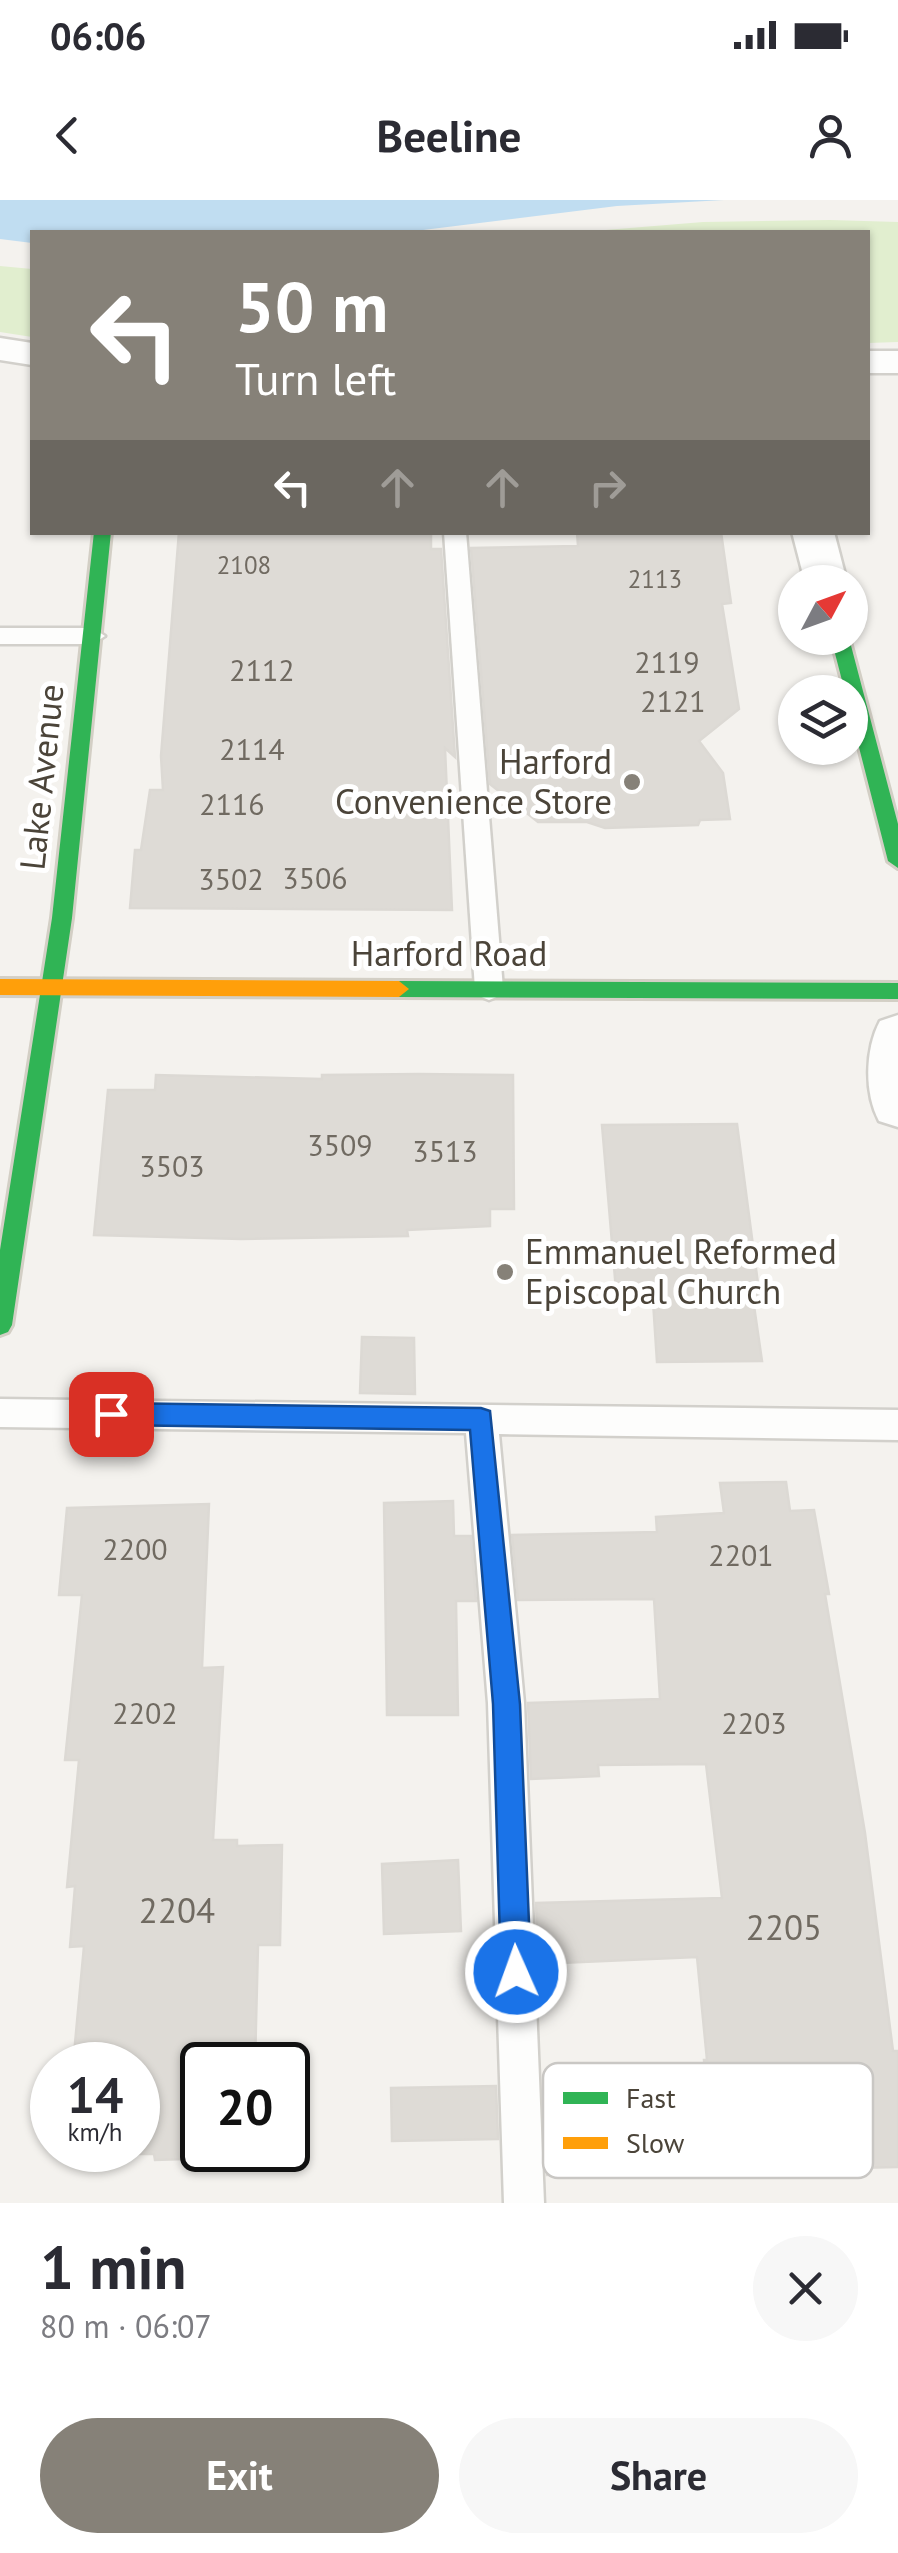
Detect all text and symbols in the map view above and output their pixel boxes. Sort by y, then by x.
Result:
text: 06:06 [50,11,146,60]
text: Beeline [377,106,521,164]
icon: back [40,108,95,163]
icon: person [803,108,858,163]
text: 50 m [235,261,388,351]
icon: left [70,270,200,400]
text: Turn left [235,349,396,407]
icon: left [265,460,320,515]
icon: ahead [370,460,425,515]
icon: ahead [475,460,530,515]
icon: right [580,460,635,515]
house number: 2108 [217,549,271,581]
house number: 2113 [628,563,682,595]
north arrow [778,565,868,655]
map controls [778,565,868,765]
house number: 2119 [634,642,700,681]
house number: 2112 [229,650,295,689]
button: layers [778,675,868,765]
house number: 2121 [640,681,706,720]
street label: Lake Avenue [8,682,74,872]
house number: 2114 [219,729,285,768]
place label: Harford Convenience Store [335,738,612,824]
marker: Harford Convenience Store [621,771,643,793]
house number: 2116 [199,784,265,823]
house number: 3506 [282,858,348,897]
house number: 3502 [198,859,264,898]
street label: Harford Road [351,930,547,976]
house number: 3509 [307,1125,373,1164]
house number: 3513 [412,1131,478,1170]
house number: 3503 [139,1146,205,1185]
place label: Emmanuel Reformed Episcopal Church [525,1228,837,1314]
marker: Emmanuel Reformed Episcopal Church [494,1261,516,1283]
pin [69,1372,154,1457]
icon: arrive [84,1387,139,1442]
house number: 2200 [102,1529,168,1568]
house number: 2201 [708,1535,774,1574]
house number: 2202 [112,1693,178,1732]
house number: 2203 [721,1703,787,1742]
house number: 2204 [139,1887,215,1933]
house number: 2205 [746,1904,822,1950]
position arrow [464,1920,568,2024]
speed limit sign: 20 [180,2042,310,2172]
text: 14 [67,2062,123,2127]
legend [543,2063,873,2178]
text: Fast [626,2079,676,2116]
text: km/h [68,2116,122,2148]
text: Slow [626,2124,685,2161]
text: 1 min [40,2228,186,2306]
button: close [753,2236,858,2341]
text: 80 m · 06:07 [40,2305,212,2347]
button: Exit [40,2418,439,2533]
button: Share [459,2418,858,2533]

